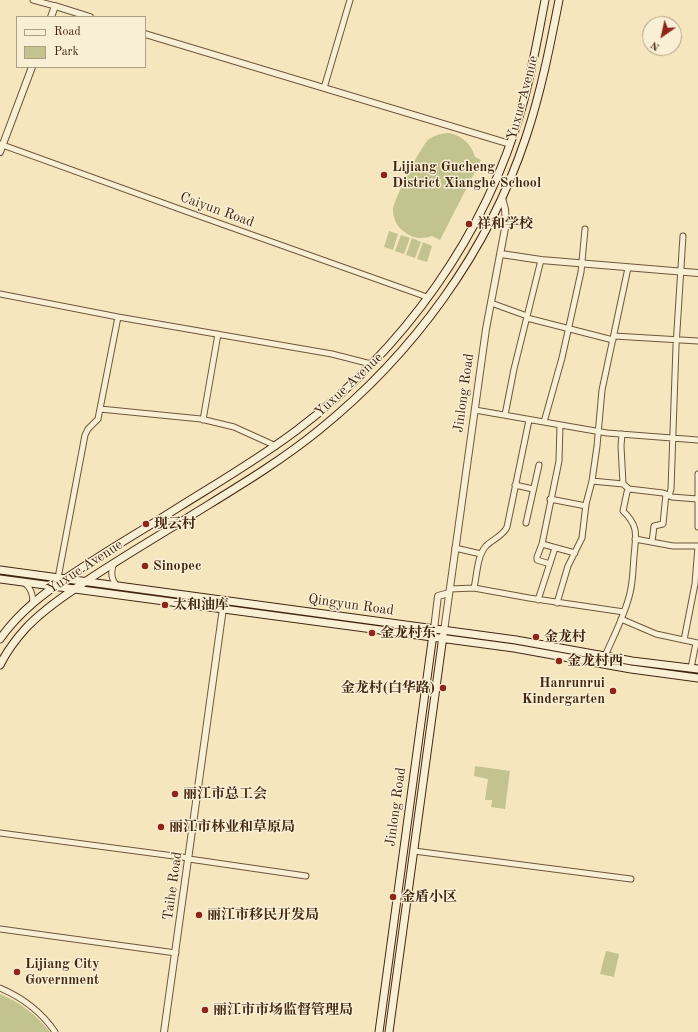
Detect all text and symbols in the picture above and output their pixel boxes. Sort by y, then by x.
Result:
legend [16,16,146,68]
north arrow [642,16,682,56]
text: Road [54,26,81,38]
text: N [649,39,662,52]
text: Park [54,46,79,58]
street label: Yuxue Avenue [504,54,542,142]
place label: Lijiang Gucheng District Xianghe School [392,159,541,192]
marker: Lijiang Gucheng District Xianghe School [379,170,389,180]
street label: Caiyun Road [178,189,256,231]
place label: 祥和学校 [477,216,533,232]
marker: 祥和学校 [464,219,474,229]
street label: Yuxue Avenue [312,349,386,421]
street label: Jinlong Road [450,352,478,434]
place label: 现云村 [154,516,196,532]
marker: 现云村 [141,519,151,529]
street label: Yuxue Avenue [44,536,126,598]
place label: Sinopec [153,558,201,574]
marker: Sinopec [140,561,150,571]
street label: Qingyun Road [307,591,395,619]
place label: 太和油库 [173,597,229,613]
marker: 太和油库 [160,600,170,610]
place label: 金龙村东 [380,625,436,641]
marker: 金龙村东 [367,628,377,638]
place label: 金龙村 [544,629,586,645]
marker: 金龙村 [531,632,541,642]
place label: 金龙村西 [567,653,623,669]
marker: 金龙村西 [554,656,564,666]
place label: Hanrunrui Kindergarten [522,675,605,708]
place label: 金龙村(白华路) [341,680,435,696]
marker: 金龙村(白华路) [438,683,448,693]
marker: Hanrunrui Kindergarten [608,686,618,696]
street label: Jinlong Road [382,766,410,848]
place label: 丽江市总工会 [183,786,267,802]
marker: 丽江市总工会 [170,789,180,799]
place label: 丽江市林业和草原局 [169,819,295,835]
marker: 丽江市林业和草原局 [156,822,166,832]
street label: Taihe Road [160,851,186,921]
place label: 金盾小区 [401,889,457,905]
marker: 金盾小区 [388,892,398,902]
place label: 丽江市移民开发局 [207,907,319,923]
marker: 丽江市移民开发局 [194,910,204,920]
place label: Lijiang City Government [25,956,100,988]
marker: Lijiang City Government [12,967,22,977]
place label: 丽江市市场监督管理局 [213,1002,353,1018]
marker: 丽江市市场监督管理局 [200,1005,210,1015]

